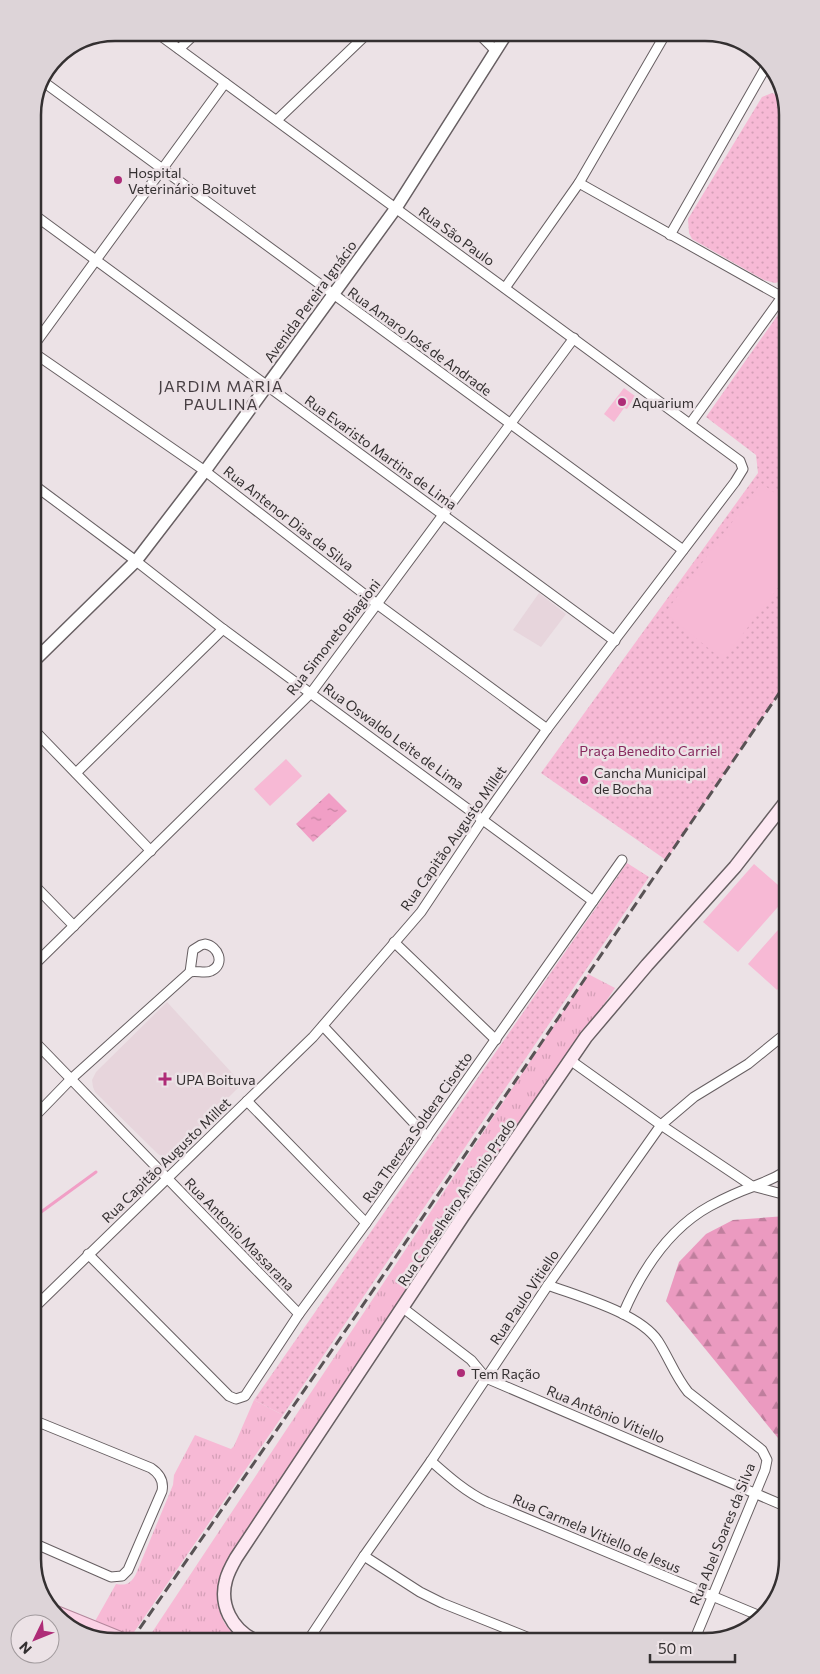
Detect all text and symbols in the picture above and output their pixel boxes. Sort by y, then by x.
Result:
place label: Hospital Veterinário Boituvet [128,164,256,197]
marker: Hospital Veterinário Boituvet [112,174,124,186]
street label: Rua São Paulo [416,203,498,269]
street label: Avenida Pereira Ignácio [260,237,360,365]
street label: Rua Amaro José de Andrade [345,283,495,399]
district label: JARDIM MARIA PAULINA [158,376,284,413]
street label: Rua Evaristo Martins de Lima [302,391,460,513]
place label: Aquarium [632,394,694,411]
marker: Aquarium [616,396,628,408]
street label: Rua Antenor Dias da Silva [220,462,358,574]
street label: Rua Simoneto Biagioni [282,576,384,698]
street label: Rua Oswaldo Leite de Lima [320,679,468,793]
park label: Praça Benedito Carriel [579,742,721,759]
street label: Rua Capitão Augusto Millet [396,762,510,914]
place label: Cancha Municipal de Bocha [594,764,706,797]
marker: Cancha Municipal de Bocha [578,774,590,786]
street label: Rua Thereza Soldera Cisotto [358,1048,476,1206]
place label: UPA Boituva [176,1071,256,1088]
marker: UPA Boituva [158,1072,172,1086]
street label: Rua Capitão Augusto Millet [98,1094,234,1226]
street label: Rua Conselheiro Antônio Prado [394,1115,518,1289]
street label: Rua Antonio Massarana [182,1174,298,1294]
street label: Rua Paulo Vitiello [486,1246,562,1348]
place label: Tem Ração [471,1365,540,1382]
marker: Tem Ração [455,1367,467,1379]
street label: Rua Antônio Vitiello [544,1381,668,1447]
street label: Rua Abel Soares da Silva [686,1460,758,1608]
street label: Rua Carmela Vitiello de Jesus [510,1490,684,1576]
north arrow [10,1614,60,1664]
scale bar [650,1632,735,1664]
text: N [15,1639,35,1658]
text: 50 m [658,1639,692,1657]

